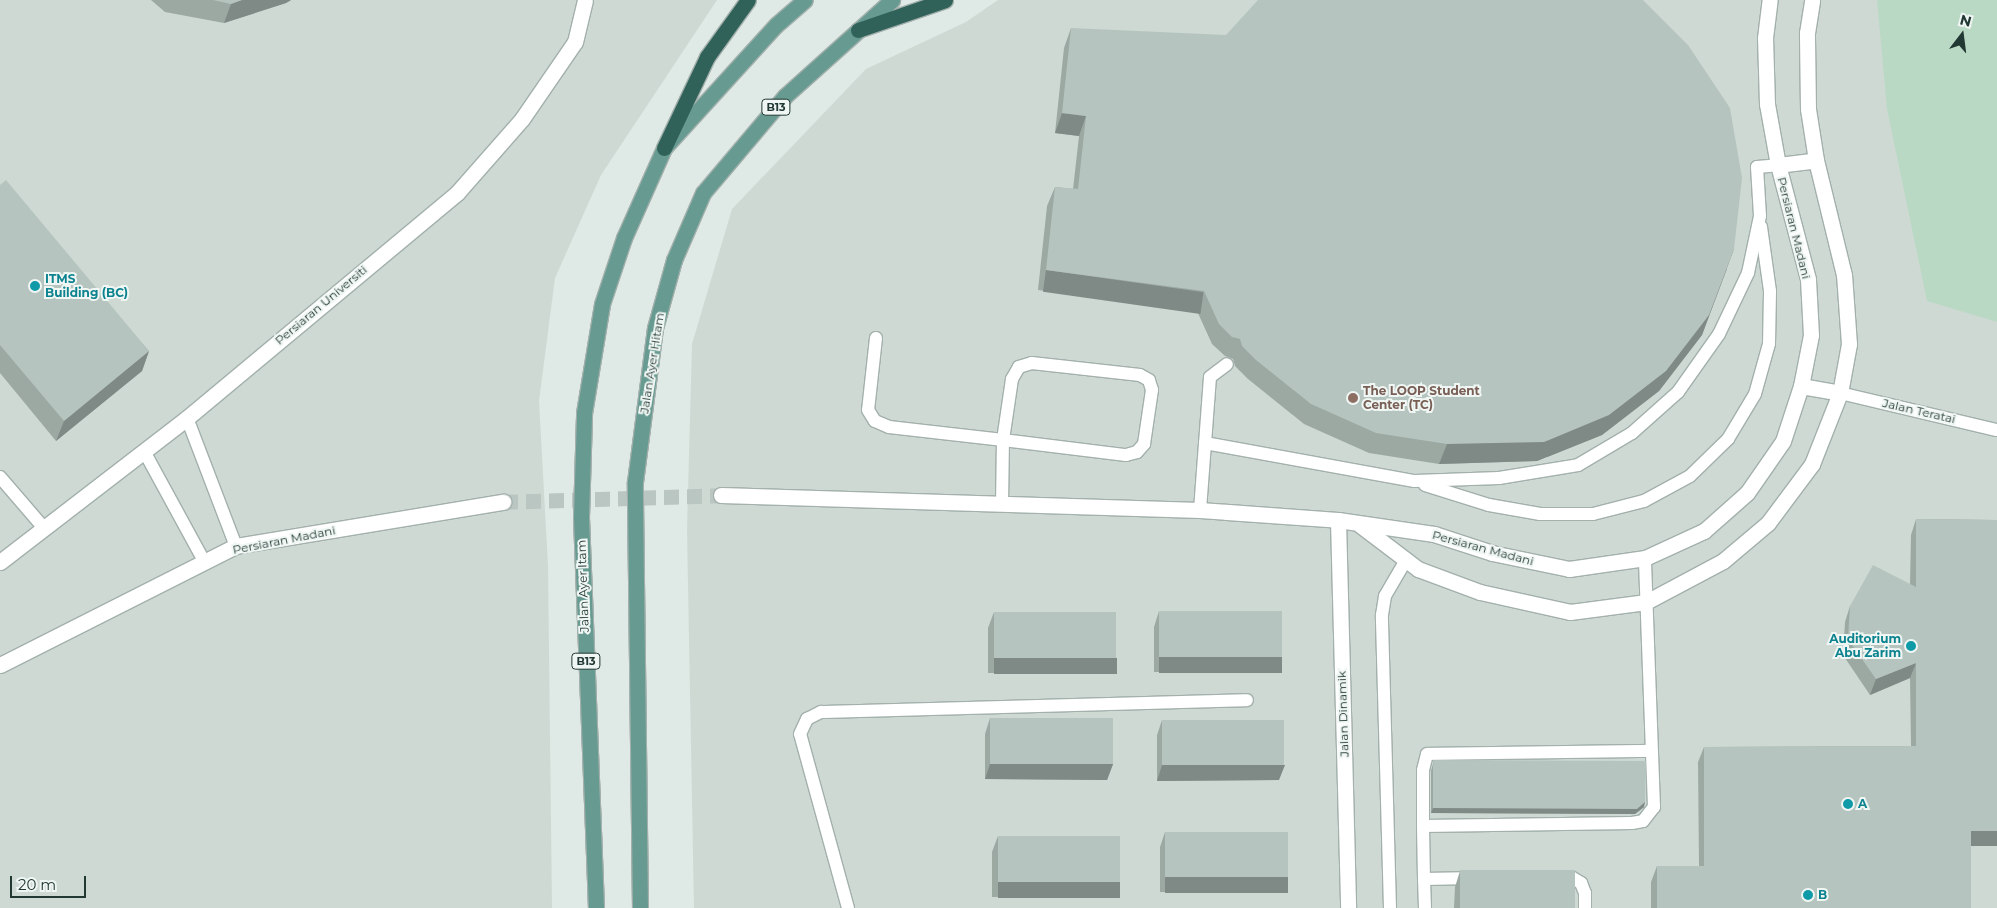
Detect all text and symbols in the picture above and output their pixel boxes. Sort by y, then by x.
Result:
north arrow [1937,10,1987,60]
text: N [1958,10,1974,31]
road number: B13 [761,98,791,115]
street label: Persiaran Madani [1774,176,1814,280]
street label: Persiaran Universiti [272,262,370,348]
place label: ITMS Building (BC) [45,272,128,300]
marker: ITMS Building (BC) [29,280,41,292]
street label: Jalan Ayer Hitam [637,312,667,414]
place label: The LOOP Student Center (TC) [1363,384,1480,412]
marker: The LOOP Student Center (TC) [1347,392,1359,404]
street label: Jalan Teratai [1881,396,1957,426]
street label: Persiaran Madani [231,523,337,557]
street label: Persiaran Madani [1431,528,1535,568]
street label: Jalan Ayer Itam [574,539,592,633]
place label: Auditorium Abu Zarim [1829,632,1901,660]
marker: Auditorium Abu Zarim [1905,640,1917,652]
road number: B13 [571,652,601,669]
street label: Jalan Dinamik [1334,671,1352,757]
place label: A [1858,797,1867,811]
marker: A [1842,798,1854,810]
scale bar [12,866,89,898]
text: 20 m [18,875,56,894]
place label: B [1818,888,1827,902]
marker: B [1802,889,1814,901]

